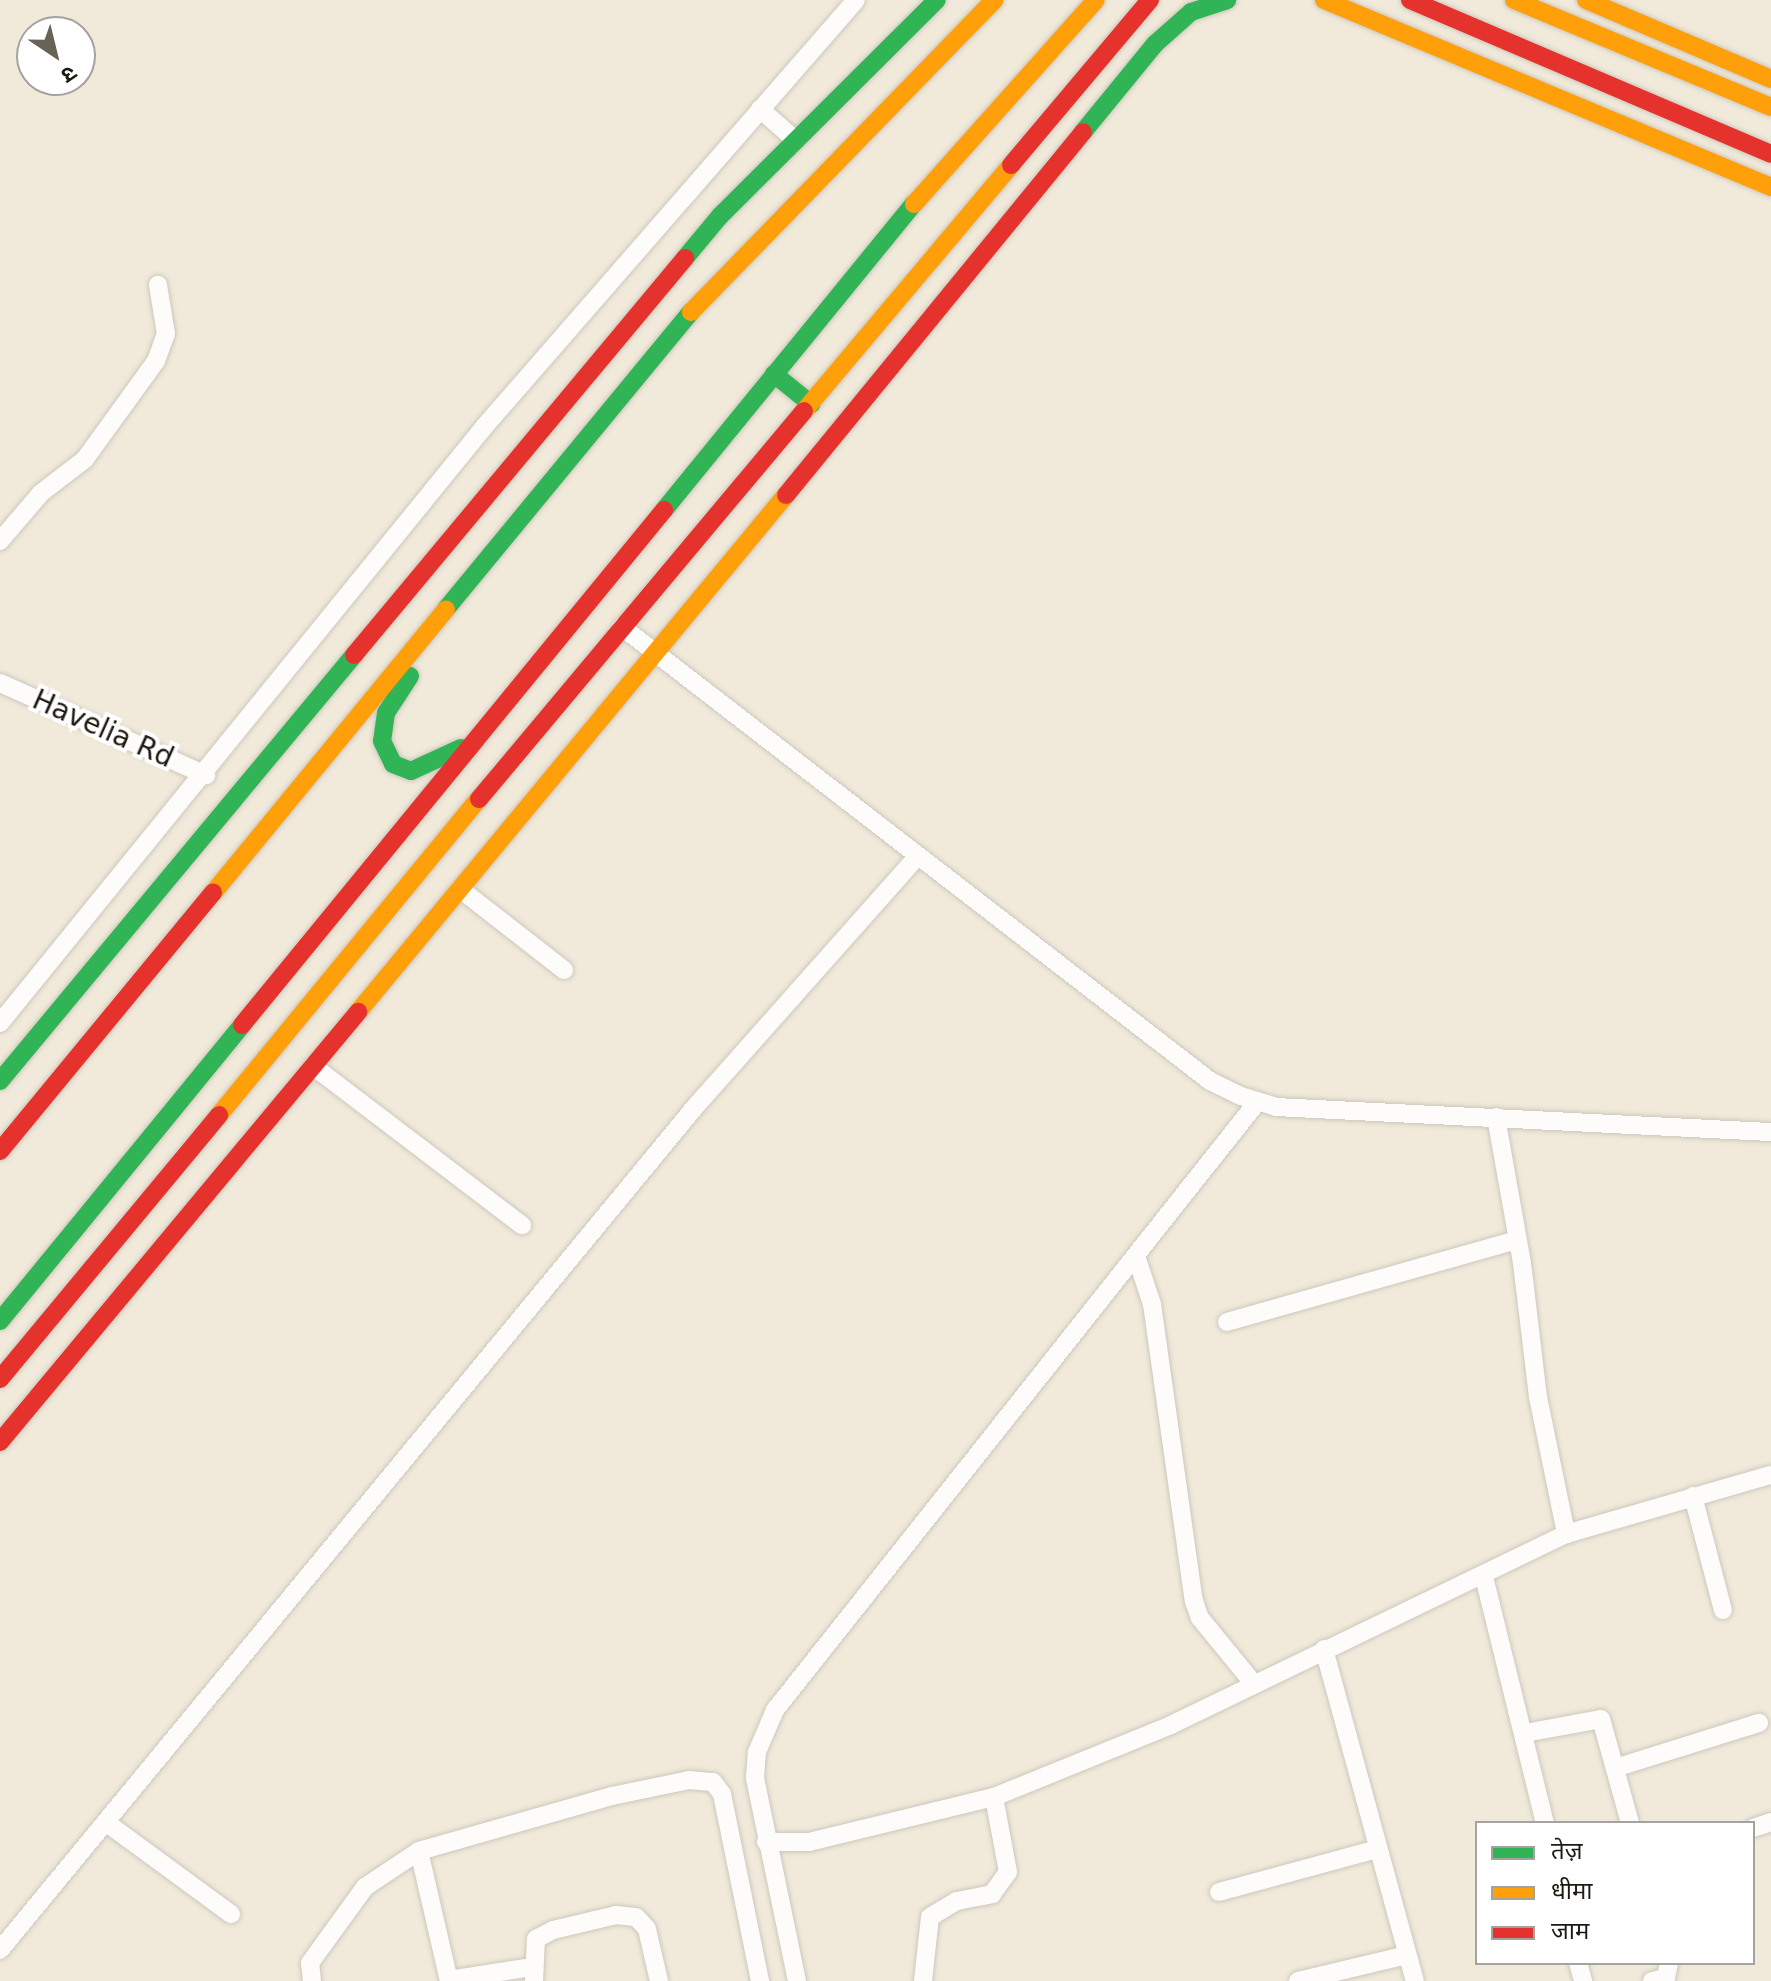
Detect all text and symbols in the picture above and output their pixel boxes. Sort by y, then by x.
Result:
north arrow [16,16,96,96]
text: उ [56,60,81,88]
street label: Havelia Rd [27,683,179,775]
legend [1475,1821,1755,1965]
text: तेज़ [1551,1837,1583,1865]
text: धीमा [1551,1877,1593,1905]
text: जाम [1551,1917,1589,1945]

